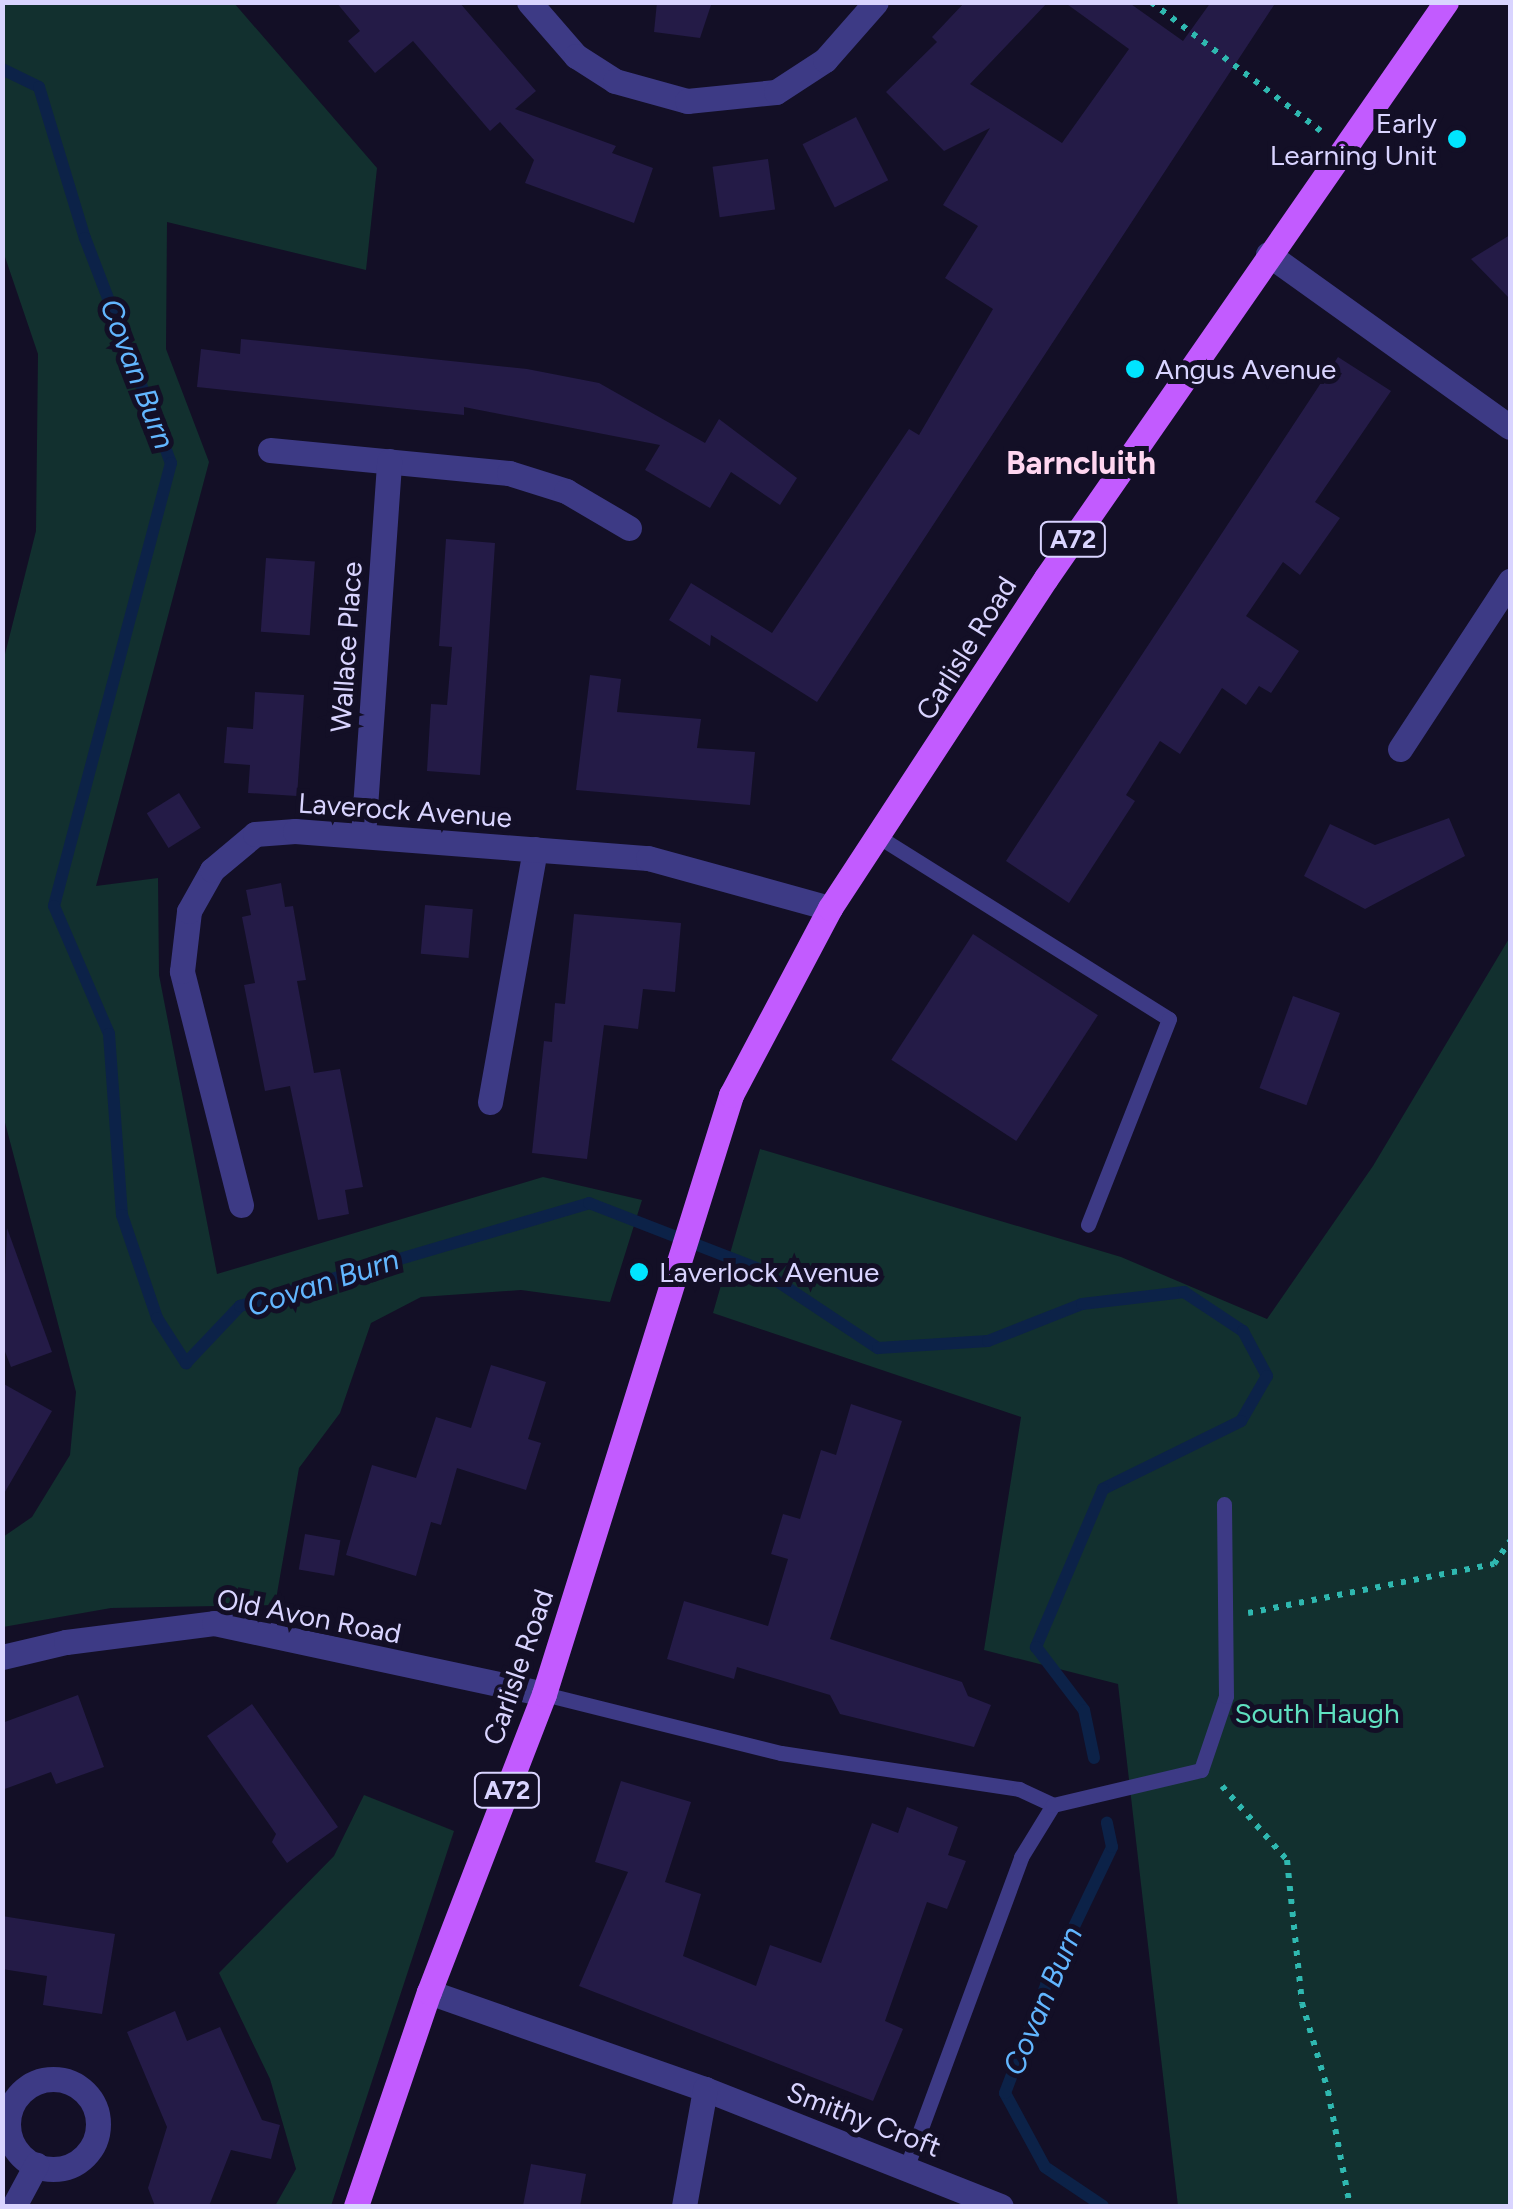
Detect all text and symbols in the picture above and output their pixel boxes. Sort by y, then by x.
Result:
place label: Early Learning Unit [1270,106,1437,172]
marker: Early Learning Unit [1446,128,1468,150]
water label: Covan Burn [92,294,182,454]
place label: Angus Avenue [1155,352,1336,386]
marker: Angus Avenue [1124,358,1146,380]
district label: Barncluith [1006,444,1156,482]
road number: A72 [1038,519,1108,559]
street label: Wallace Place [323,561,369,733]
street label: Carlisle Road [909,570,1023,726]
street label: Laverock Avenue [297,786,513,834]
water label: Covan Burn [242,1242,404,1324]
place label: Laverlock Avenue [659,1255,879,1289]
marker: Laverlock Avenue [628,1261,650,1283]
street label: Old Avon Road [214,1582,404,1650]
street label: Carlisle Road [476,1585,560,1749]
park label: South Haugh [1234,1696,1400,1730]
road number: A72 [472,1770,542,1810]
water label: Covan Burn [996,1921,1090,2081]
street label: Smithy Croft [782,2074,946,2164]

